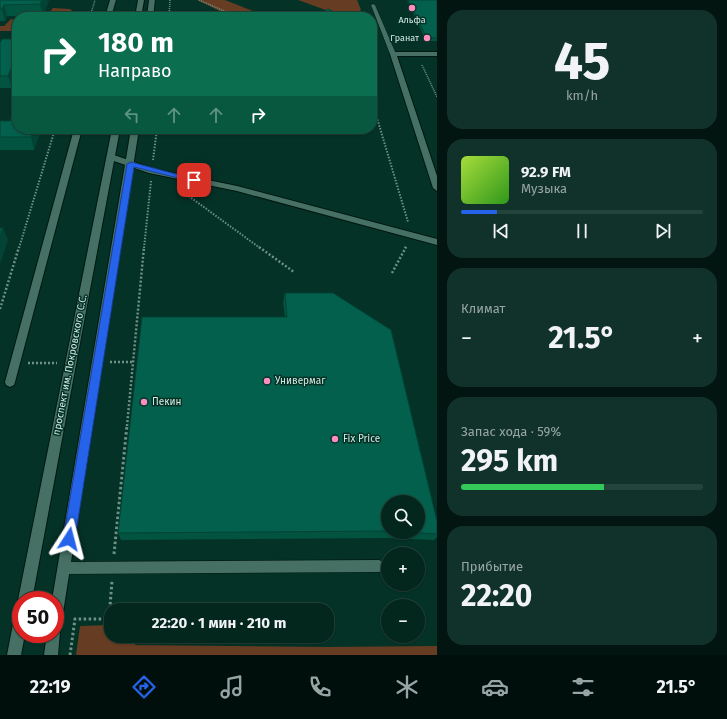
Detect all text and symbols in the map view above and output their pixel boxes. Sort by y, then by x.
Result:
marker: Альфа [407,3,417,13]
place label: Альфа [398,15,426,25]
text: 180 m [98,26,174,59]
icon: right [32,28,84,80]
text: 45 [554,30,610,93]
place label: Гранат [390,33,420,43]
marker: Гранат [422,33,432,43]
text: Направо [98,60,172,82]
text: km/h [566,88,598,103]
icon: left [121,104,143,126]
icon: ahead [163,104,185,126]
icon: ahead [205,104,227,126]
icon: right [247,104,269,126]
pin [177,163,211,197]
text: 92.9 FM [521,163,571,181]
icon: arrive [183,169,205,191]
text: Музыка [521,181,567,196]
icon: previous [490,220,512,242]
icon: pause [571,220,593,242]
icon: next [652,220,674,242]
street label: проспект им. Покровского С.С. [50,294,90,436]
text: Климат [461,301,505,316]
text: 21.5° [548,320,616,356]
text: − [461,325,472,352]
text: + [692,325,703,352]
place label: Универмаг [275,375,326,387]
marker: Универмаг [262,376,272,386]
place label: Пекин [152,396,181,408]
marker: Пекин [139,397,149,407]
text: Запас хода · 59% [461,424,561,439]
place label: Fix Price [343,433,380,445]
marker: Fix Price [330,434,340,444]
text: 295 km [461,443,558,479]
map controls [381,495,425,643]
button: search [381,495,425,539]
position arrow [48,518,90,560]
button: + [381,547,425,591]
text: Прибытие [461,559,523,574]
text: 22:20 [461,578,532,614]
speed limit sign: 50 [12,591,64,643]
button: − [381,599,425,643]
text: 22:20 · 1 мин · 210 m [152,614,286,632]
icon: directions [130,673,158,701]
icon: music [218,673,246,701]
icon: phone [306,673,334,701]
icon: climate [393,673,421,701]
icon: car [481,673,509,701]
icon: filters [569,673,597,701]
text: 22:19 [30,676,71,698]
text: 21.5° [657,676,697,698]

